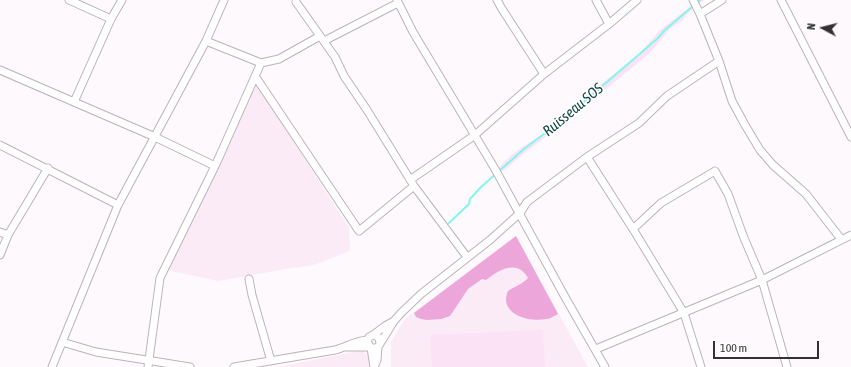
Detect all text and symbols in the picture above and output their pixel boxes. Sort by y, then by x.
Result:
north arrow [803,8,843,48]
text: N [805,23,817,30]
water label: Ruisseau SOS [539,80,607,140]
scale bar [715,333,821,359]
text: 100 m [720,341,747,355]

